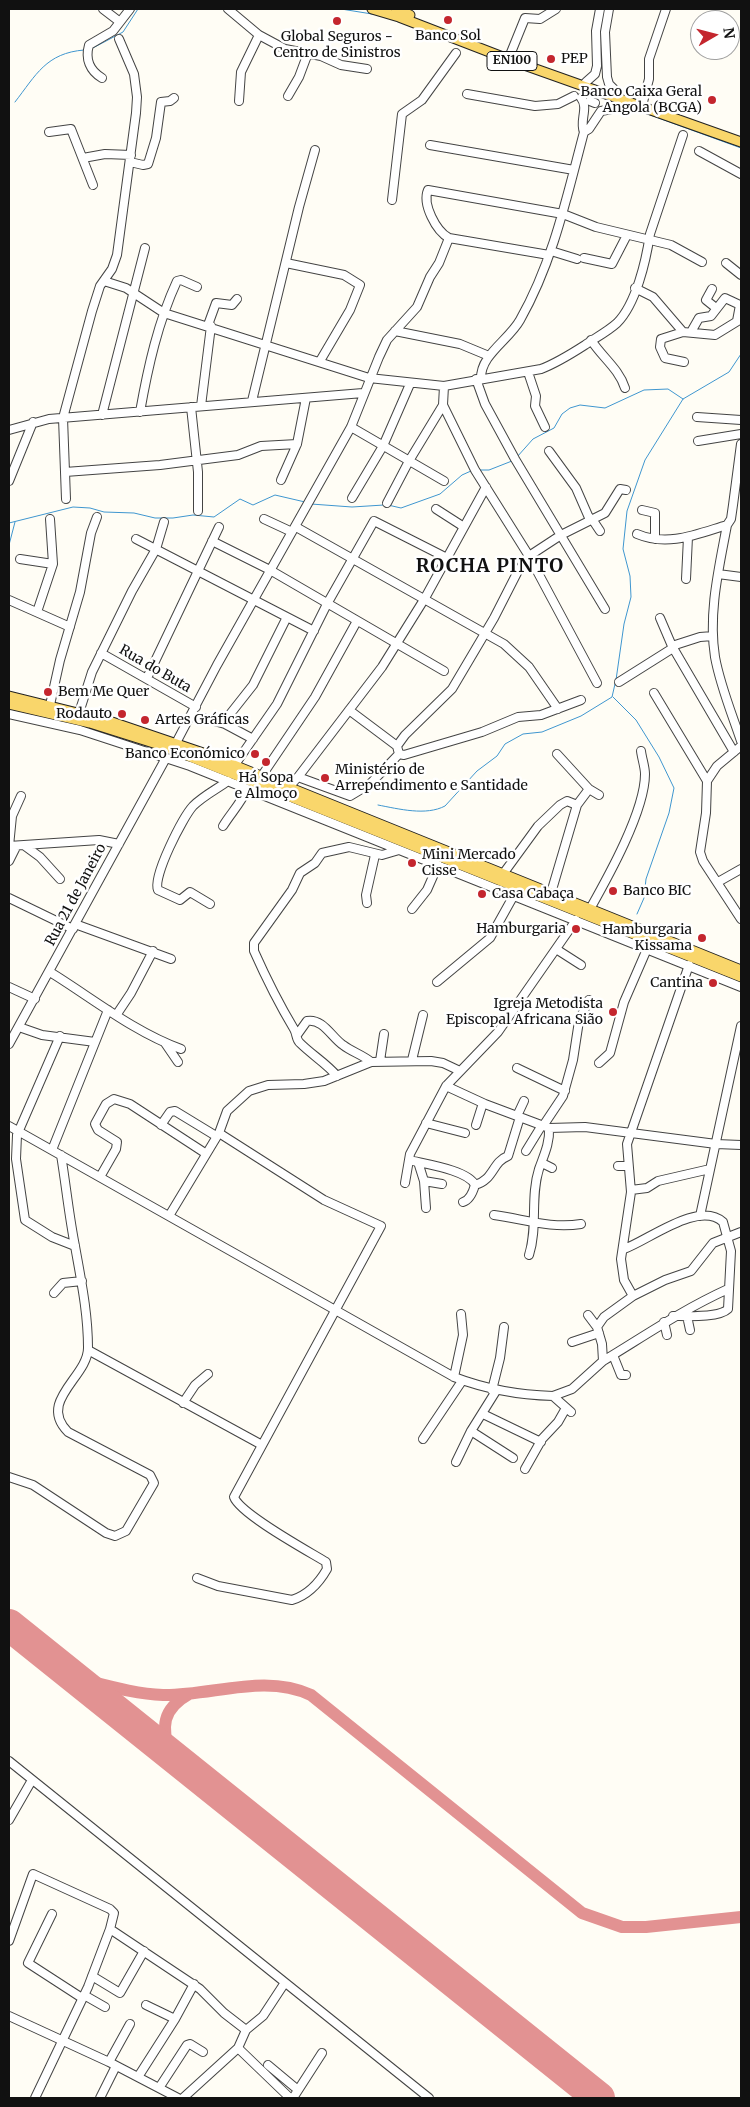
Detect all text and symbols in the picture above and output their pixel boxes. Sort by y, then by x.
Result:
north arrow [690,10,740,60]
marker: Banco Sol [442,14,454,26]
marker: Global Seguros - Centro de Sinistros [331,15,343,27]
text: N [719,26,739,40]
place label: Banco Sol [415,28,481,44]
place label: Global Seguros - Centro de Sinistros [273,29,401,62]
road number: EN100 [487,51,537,70]
place label: PEP [561,51,588,67]
marker: PEP [545,53,557,65]
place label: Banco Caixa Geral Angola (BCGA) [581,84,702,116]
marker: Banco Caixa Geral Angola (BCGA) [706,94,718,106]
district label: ROCHA PINTO [414,556,566,578]
street label: Rua do Buta [116,642,194,696]
place label: Bem Me Quer [58,684,149,700]
marker: Bem Me Quer [42,686,54,698]
place label: Rodauto [56,706,112,722]
marker: Rodauto [116,708,128,720]
place label: Artes Gráficas [155,712,249,728]
marker: Artes Gráficas [139,714,151,726]
place label: Banco Económico [125,746,245,762]
marker: Banco Económico [249,748,261,760]
marker: Há Sopa e Almoço [260,756,272,768]
place label: Ministério de Arrependimento e Santidade [335,762,528,794]
place label: Há Sopa e Almoço [235,770,297,802]
marker: Ministério de Arrependimento e Santidade [319,772,331,784]
street label: Rua 21 de Janeiro [42,841,110,949]
place label: Mini Mercado Cisse [422,847,516,880]
marker: Mini Mercado Cisse [406,857,418,869]
place label: Banco BIC [623,883,691,899]
marker: Banco BIC [607,885,619,897]
place label: Casa Cabaça [492,886,574,902]
marker: Casa Cabaça [476,888,488,900]
place label: Hamburgaria [476,921,566,937]
place label: Hamburgaria Kissama [602,922,692,954]
marker: Hamburgaria [570,923,582,935]
marker: Hamburgaria Kissama [696,932,708,944]
place label: Cantina [650,975,703,991]
marker: Cantina [707,977,719,989]
place label: Igreja Metodista Episcopal Africana Sião [446,996,603,1028]
marker: Igreja Metodista Episcopal Africana Sião [607,1006,619,1018]

